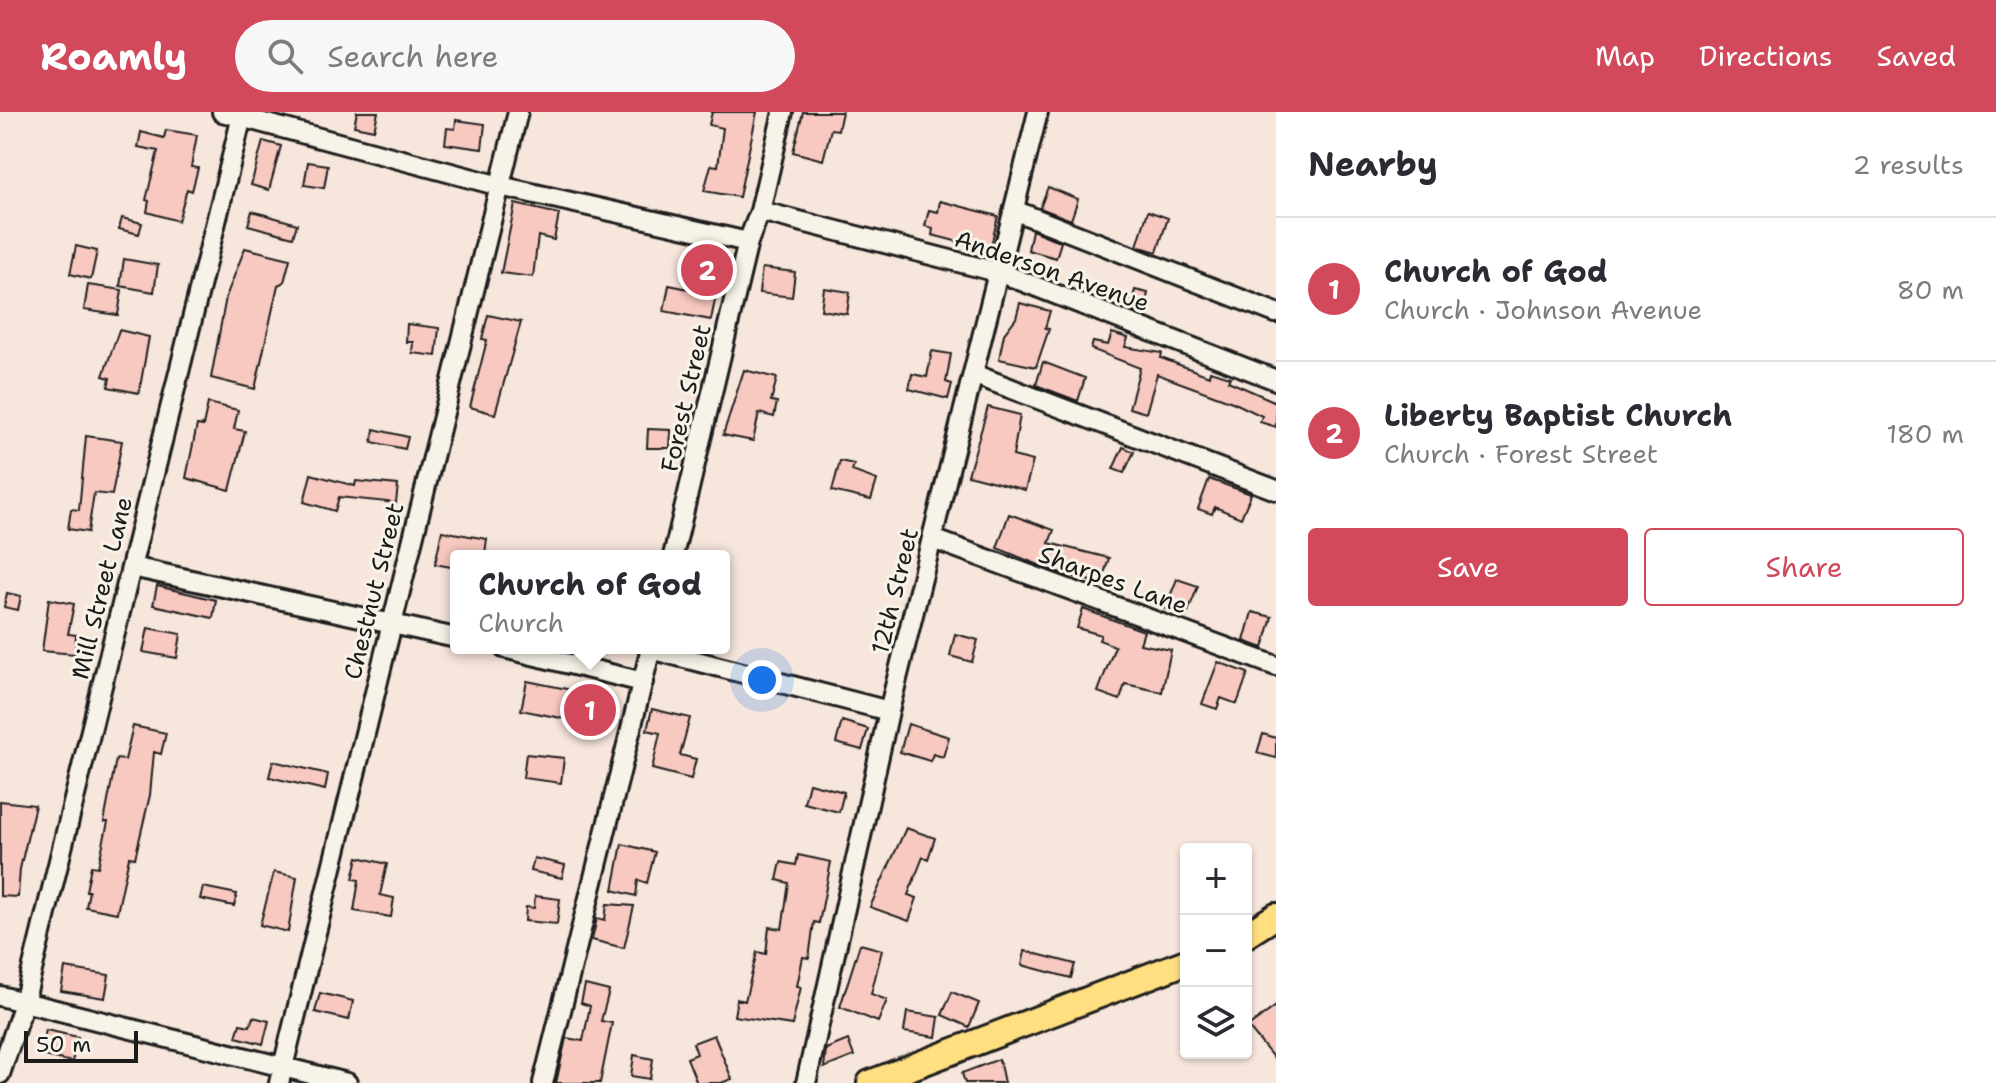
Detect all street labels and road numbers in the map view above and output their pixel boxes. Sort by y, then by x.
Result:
street label: Anderson Avenue [950,223,1154,319]
street label: Forest Street [653,321,719,475]
street label: Mill Street Lane [64,493,140,683]
street label: Chestnut Street [337,499,411,683]
street label: 12th Street [864,525,926,657]
street label: Sharpes Lane [1034,538,1192,622]

